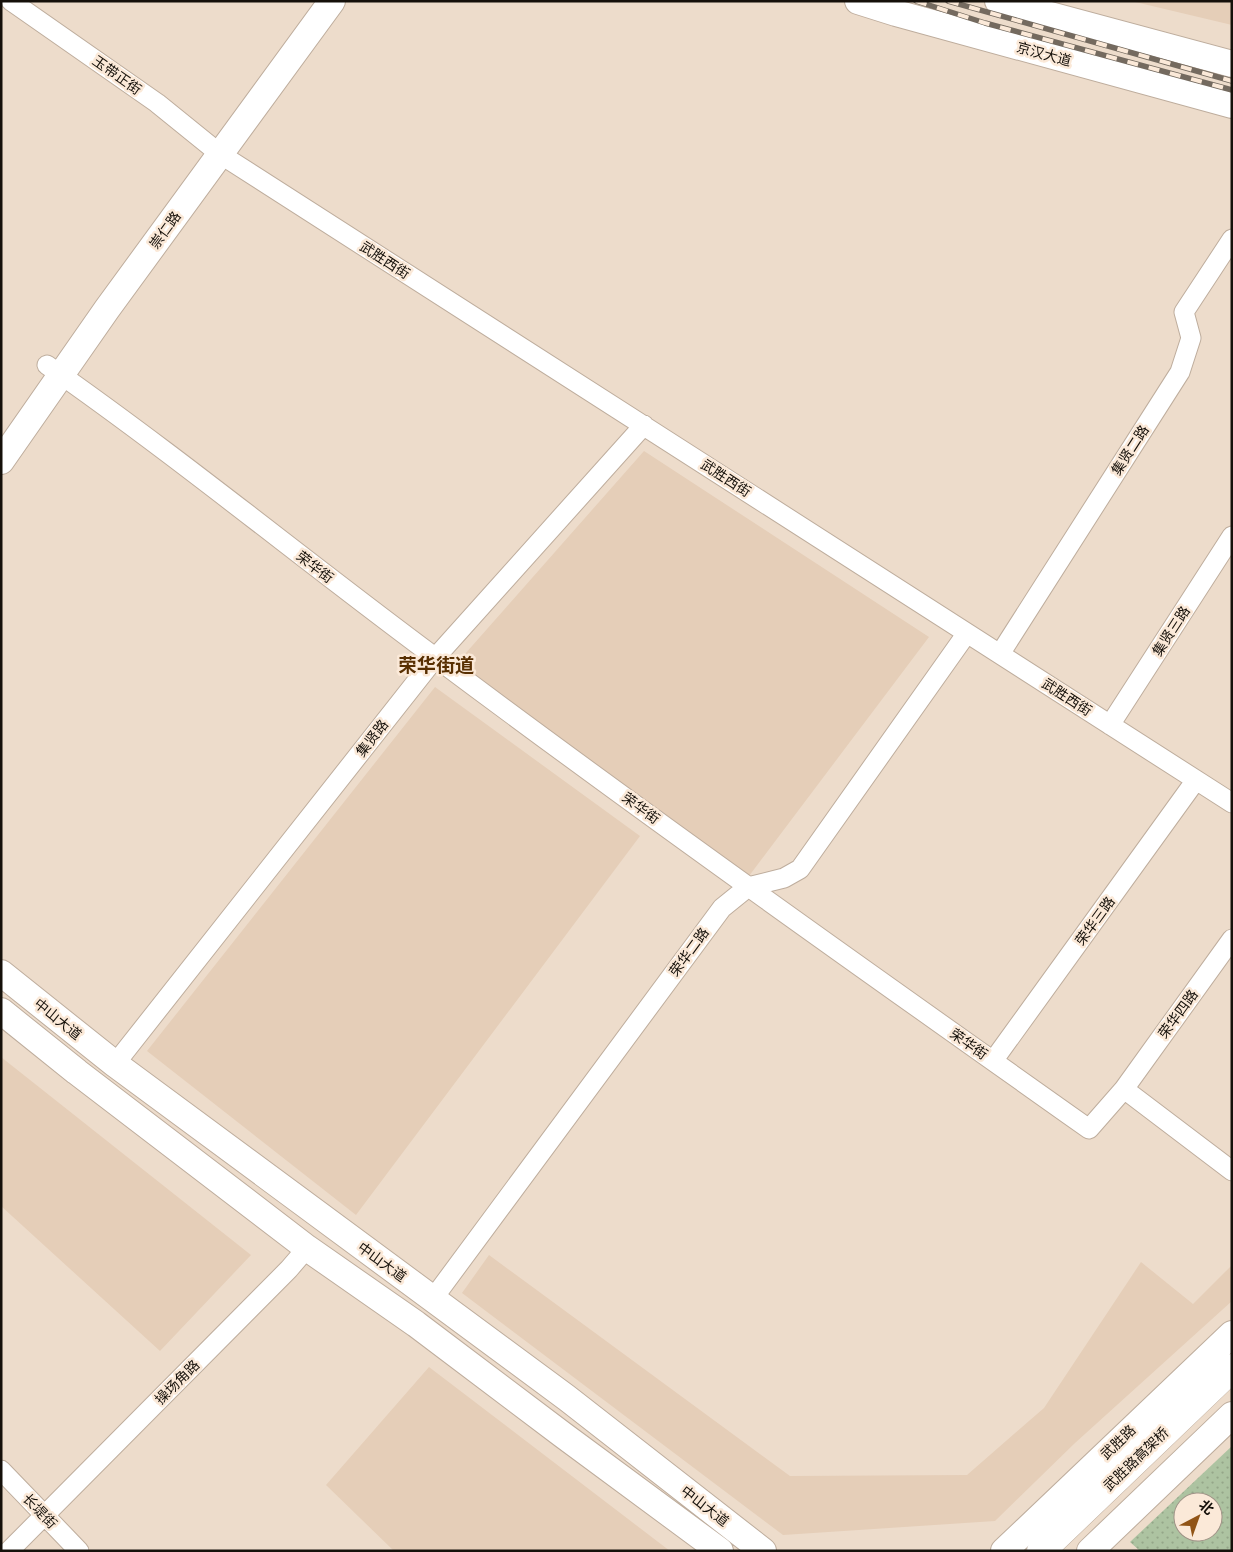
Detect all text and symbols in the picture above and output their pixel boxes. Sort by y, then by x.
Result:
street label: 京汉大道 [1015,37,1074,70]
street label: 玉带正街 [89,51,146,98]
street label: 崇仁路 [145,207,185,252]
street label: 武胜西街 [357,236,414,283]
street label: 集贤二路 [1106,421,1153,478]
street label: 武胜西街 [698,454,755,501]
street label: 荣华街 [293,546,338,587]
street label: 集贤三路 [1147,602,1194,659]
district label: 荣华街道 [398,652,474,677]
street label: 武胜西街 [1039,673,1096,720]
street label: 集贤路 [351,715,392,760]
street label: 荣华街 [619,788,664,828]
street label: 荣华三路 [1070,892,1119,949]
street label: 荣华二路 [664,923,713,980]
street label: 荣华四路 [1153,985,1202,1042]
street label: 中山大道 [31,994,86,1044]
street label: 荣华街 [947,1024,992,1063]
street label: 中山大道 [354,1237,411,1286]
street label: 操场角路 [150,1355,203,1408]
street label: 武胜路 [1096,1420,1139,1463]
street label: 武胜路高架桥 [1099,1423,1172,1495]
street label: 中山大道 [677,1481,733,1530]
street label: 长堤街 [19,1489,62,1532]
north arrow [1173,1492,1223,1542]
text: 北 [1195,1495,1218,1519]

